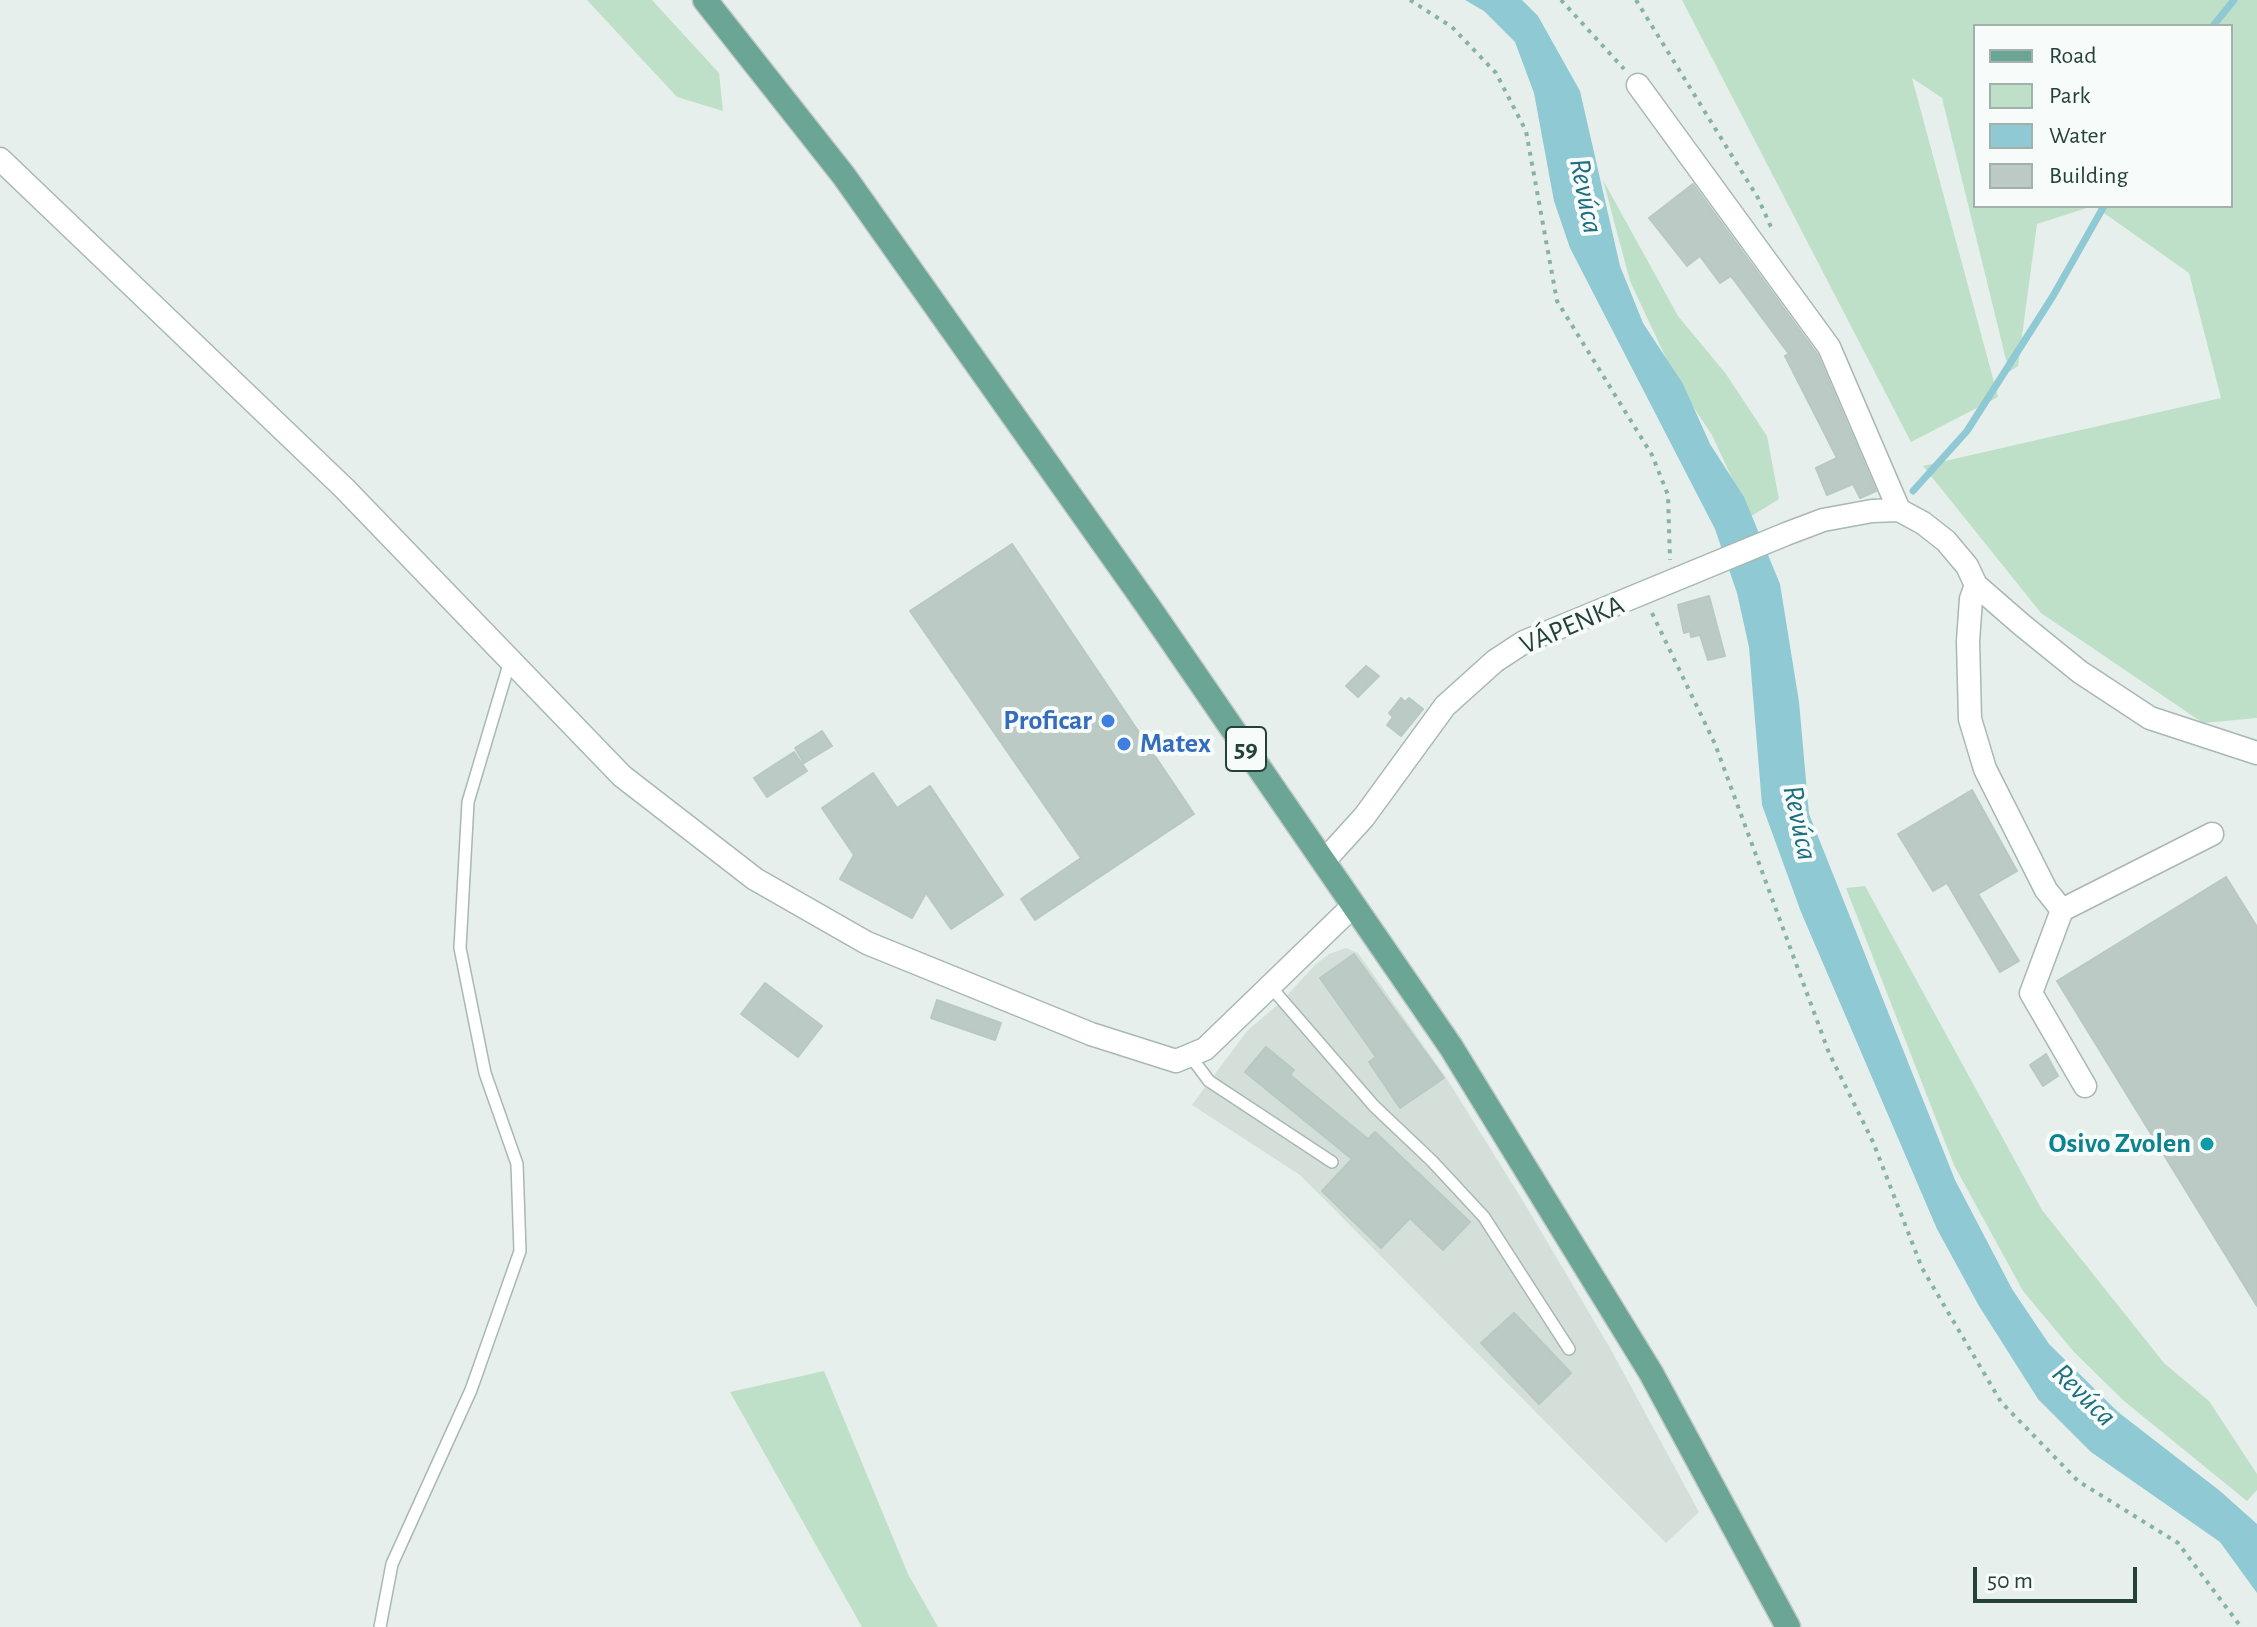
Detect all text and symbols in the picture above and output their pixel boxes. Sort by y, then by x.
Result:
legend [1973,24,2233,208]
text: Road [2049,44,2097,68]
text: Park [2049,84,2090,108]
text: Water [2049,124,2106,148]
water label: Revúca [1561,155,1611,237]
text: Building [2049,164,2128,188]
street label: VÁPENKA [1515,588,1629,662]
place label: Proficar [1003,704,1092,738]
marker: Proficar [1099,712,1117,730]
place label: Matex [1140,727,1211,761]
road number: 59 [1226,727,1266,771]
marker: Matex [1115,735,1133,753]
water label: Revúca [1775,782,1825,864]
place label: Osivo Zvolen [2049,1127,2191,1161]
marker: Osivo Zvolen [2198,1135,2216,1153]
water label: Revúca [2044,1356,2124,1434]
scale bar [1977,1551,2141,1601]
text: 50 m [1987,1569,2033,1593]

